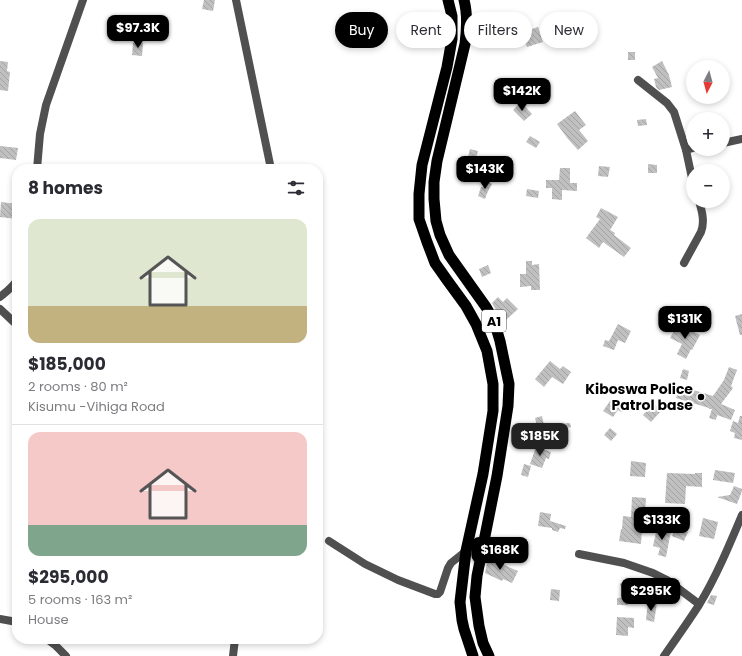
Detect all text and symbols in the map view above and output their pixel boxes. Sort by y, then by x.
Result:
chip: Buy [335,12,388,48]
chip: Rent [396,12,456,48]
chip: Filters [464,12,532,48]
chip: New [540,12,598,48]
pin: $97.3K [105,15,171,49]
text: $97.3K [116,18,160,37]
north arrow [686,60,730,104]
map controls [686,60,730,208]
pin: $142K [494,78,550,112]
text: $142K [503,81,541,100]
button: + [686,112,730,156]
pin: $143K [457,156,513,190]
text: $143K [465,159,505,178]
button: − [686,164,730,208]
text: 8 homes [28,176,103,200]
icon: filters [285,177,307,199]
icon: home [132,245,204,317]
pin: $131K [657,306,713,340]
text: $131K [667,309,703,328]
road number: A1 [482,310,506,332]
text: $185,000 [28,352,106,376]
text: 2 rooms · 80 m² [28,377,128,396]
place label: Kiboswa Police Patrol base [585,379,693,415]
marker: Kiboswa Police Patrol base [696,392,706,402]
text: Kisumu -Vihiga Road [28,397,165,416]
pin: $185K [512,423,568,457]
text: $185K [520,426,560,445]
icon: home [132,458,204,530]
pin: $133K [634,507,690,541]
text: $133K [643,510,681,529]
pin: $168K [472,537,528,571]
text: $168K [480,540,520,559]
text: $295,000 [28,565,109,589]
pin: $295K [623,578,679,612]
text: $295K [630,581,672,600]
text: 5 rooms · 163 m² [28,590,132,609]
text: House [28,610,68,629]

